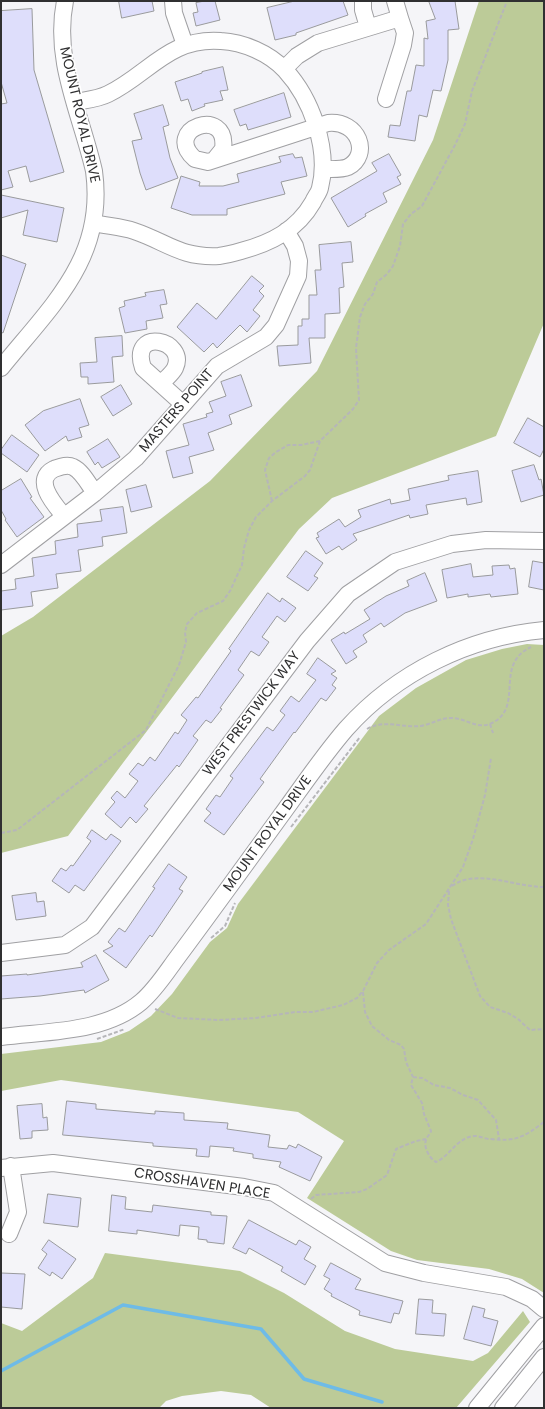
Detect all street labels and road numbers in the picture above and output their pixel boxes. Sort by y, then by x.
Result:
street label: MOUNT ROYAL DRIVE [55,45,103,185]
street label: MASTERS POINT [136,366,218,456]
street label: WEST PRESTWICK WAY [200,649,304,779]
street label: MOUNT ROYAL DRIVE [220,773,316,895]
street label: CROSSHAVEN PLACE [133,1165,271,1203]

